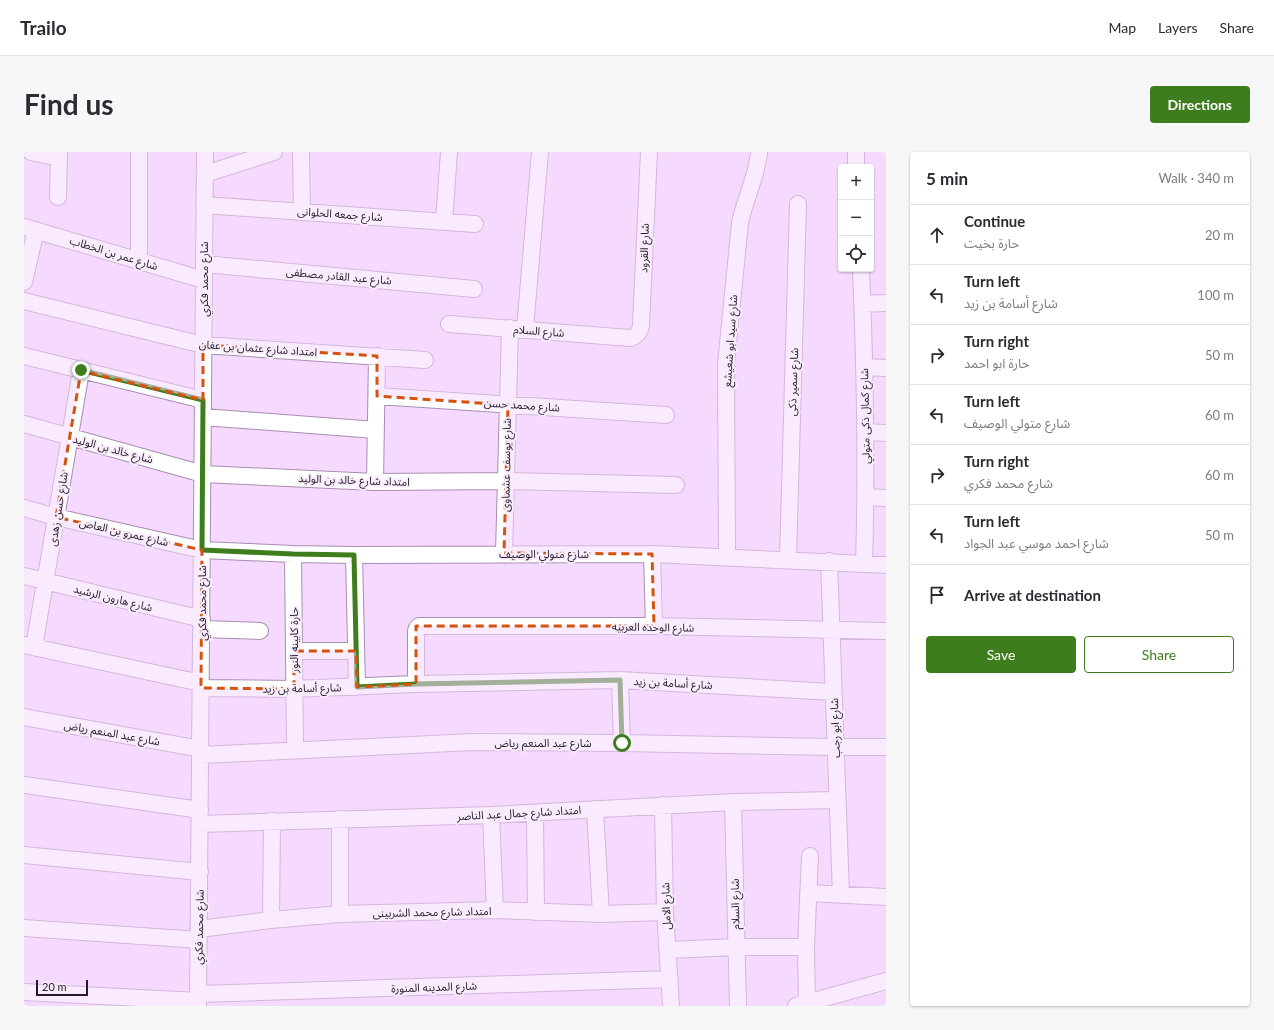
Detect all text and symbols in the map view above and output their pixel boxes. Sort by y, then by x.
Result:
text: Trailo [20,16,67,39]
text: Map [1108,19,1136,36]
text: Layers [1158,19,1198,36]
text: Share [1220,19,1254,36]
button: Directions [1150,86,1250,123]
text: Find us [24,87,114,121]
map controls [838,164,874,272]
button: + [838,164,874,200]
text: 5 min [926,168,968,189]
text: Walk · 340 m [1158,170,1234,186]
button: − [838,200,874,236]
street label: شارع جمعه الحلوانى [297,204,384,225]
text: Continue [964,212,1025,230]
street label: شارع القرود [636,223,653,273]
icon: ahead [926,224,948,246]
text: 20 m [1205,227,1234,243]
street label: شارع عمر بن الخطاب [68,233,160,274]
text: حارة بخيت [964,235,1019,251]
button: locate [838,236,874,272]
street label: شارع محمد فكري [197,241,214,317]
street label: شارع عبد القادر مصطفى [285,264,393,289]
text: Turn left [964,272,1020,290]
icon: left [926,284,948,306]
text: 100 m [1197,287,1234,303]
street label: شارع سيد ابو شعيشع [720,294,741,388]
text: شارع أسامة بن زيد [964,295,1058,311]
street label: شارع السلام [513,322,565,341]
text: Turn right [964,332,1029,350]
street label: امتداد شارع عثمان بن عفان [198,337,318,360]
icon: right [926,344,948,366]
street label: شارع سمير ذكى [785,347,802,416]
text: 50 m [1205,347,1234,363]
text: حارة ابو احمد [964,355,1030,371]
route end [72,361,90,379]
street label: شارع كمال ذكى متولي [857,368,875,464]
text: Turn left [964,392,1020,410]
street label: شارع محمد حسن [484,395,561,416]
icon: left [926,404,948,426]
text: 60 m [1205,407,1234,423]
text: شارع متولي الوصيف [964,415,1070,431]
street label: شارع يوسف عشماوى [498,418,515,512]
street label: شارع خالد بن الوليد [71,432,155,468]
text: Turn right [964,452,1029,470]
icon: right [926,464,948,486]
text: 60 m [1205,467,1234,483]
street label: شارع حسن زهدى [45,470,72,547]
street label: امتداد شارع خالد بن الوليد [298,471,410,490]
text: شارع محمد فكري [964,475,1053,491]
text: Turn left [964,512,1020,530]
street label: شارع عمرو بن العاص [78,515,170,550]
icon: left [926,524,948,546]
text: 50 m [1205,527,1234,543]
text: شارع احمد موسي عبد الجواد [964,535,1109,551]
street label: شارع متولي الوصيف [499,547,589,564]
street label: شارع محمد فكري [195,565,212,641]
street label: شارع هارون الرشيد [72,581,154,616]
icon: arrive [926,584,948,606]
text: Arrive at destination [964,586,1101,604]
street label: حارة كابينه النور [287,607,301,674]
street label: شارع الوحده العربيه [612,619,695,636]
button: Save [926,636,1076,673]
button: Share [1084,636,1234,673]
street label: شارع أسامة بن زيد [633,674,713,693]
street label: شارع أسامة بن زيد [262,680,342,697]
street label: شارع ابو رجب [827,697,844,758]
street label: شارع عبد المنعم رياض [63,718,161,750]
route start [613,734,631,752]
street label: شارع عبد المنعم رياض [494,736,592,752]
street label: امتداد شارع جمال عبد الناصر [455,803,582,824]
street label: شارع السلام [728,878,743,930]
street label: شارع الامل [658,882,675,930]
street label: شارع محمد فكري [191,889,209,965]
street label: امتداد شارع محمد الشربينى [372,904,492,921]
scale bar [36,978,88,997]
street label: شارع المدينه المنورة [391,978,478,996]
text: 20 m [42,980,67,993]

